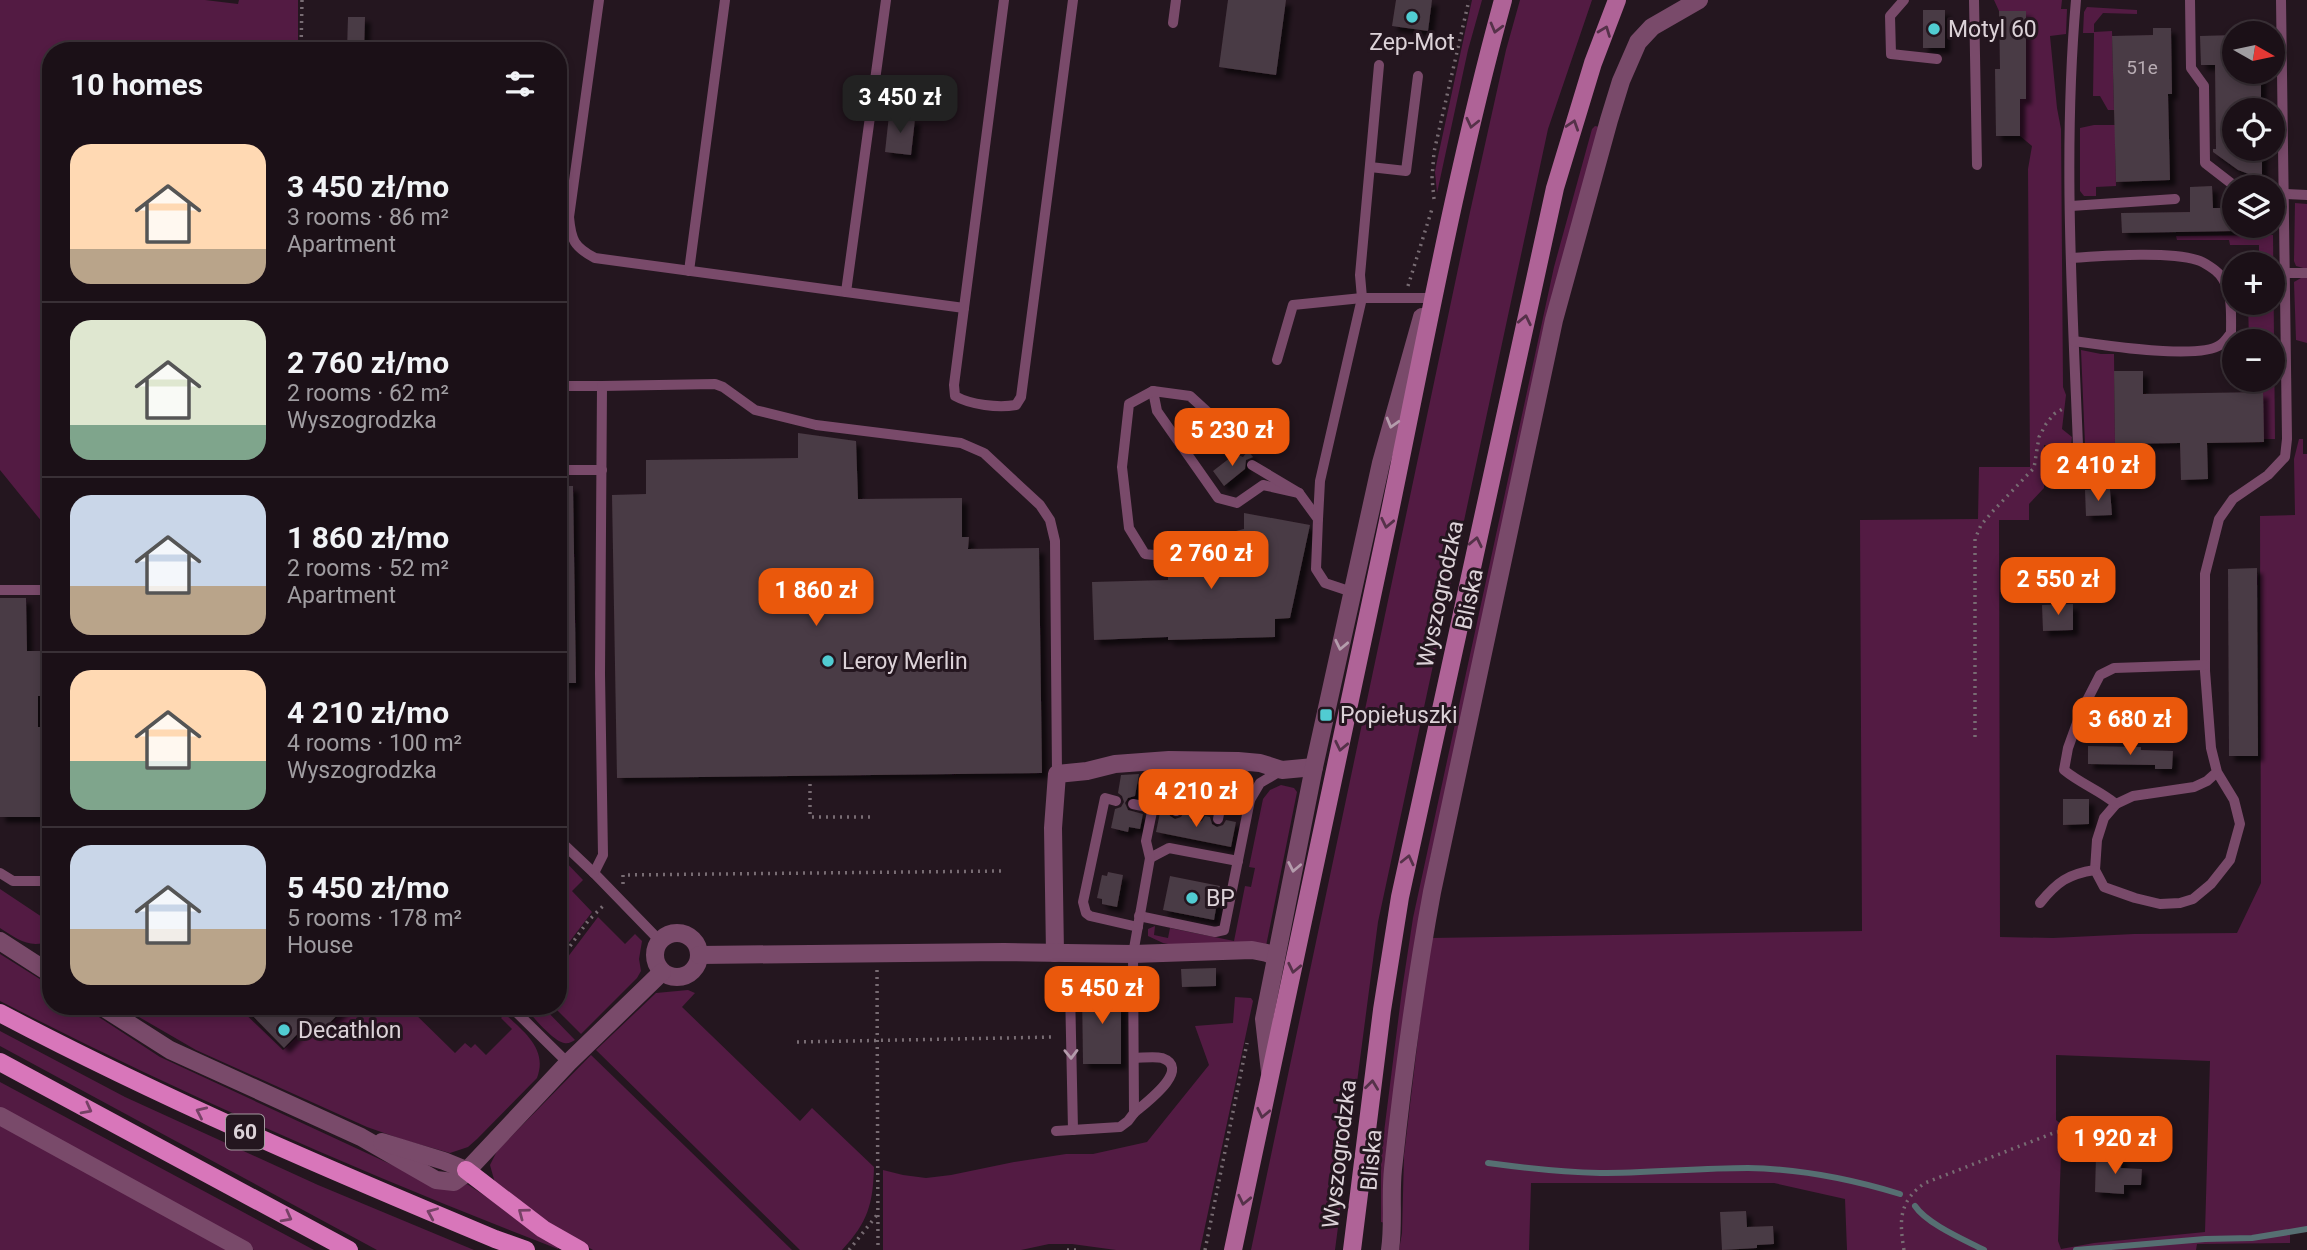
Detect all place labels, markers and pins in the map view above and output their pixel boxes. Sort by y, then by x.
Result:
marker: Zep-Mot [1404,9,1420,25]
place label: Motyl 60 [1948,16,2037,43]
marker: Motyl 60 [1926,21,1942,37]
place label: Zep-Mot [1369,29,1455,56]
pin: 3 450 zł [828,76,972,135]
pin: 5 230 zł [1160,408,1304,468]
pin: 2 410 zł [2026,444,2170,503]
pin: 2 760 zł [1139,532,1283,591]
pin: 2 550 zł [1986,558,2130,617]
pin: 1 860 zł [744,568,888,628]
place label: Leroy Merlin [842,648,968,675]
marker: Leroy Merlin [820,653,836,669]
pin: 3 680 zł [2058,698,2202,757]
place label: Popiełuszki [1340,702,1458,729]
marker: Popiełuszki [1318,707,1334,723]
pin: 4 210 zł [1124,770,1268,829]
place label: BP [1206,885,1235,912]
marker: BP [1184,890,1200,906]
pin: 5 450 zł [1030,967,1174,1026]
place label: Decathlon [298,1017,401,1044]
marker: Decathlon [276,1022,292,1038]
pin: 1 920 zł [2043,1116,2187,1176]

